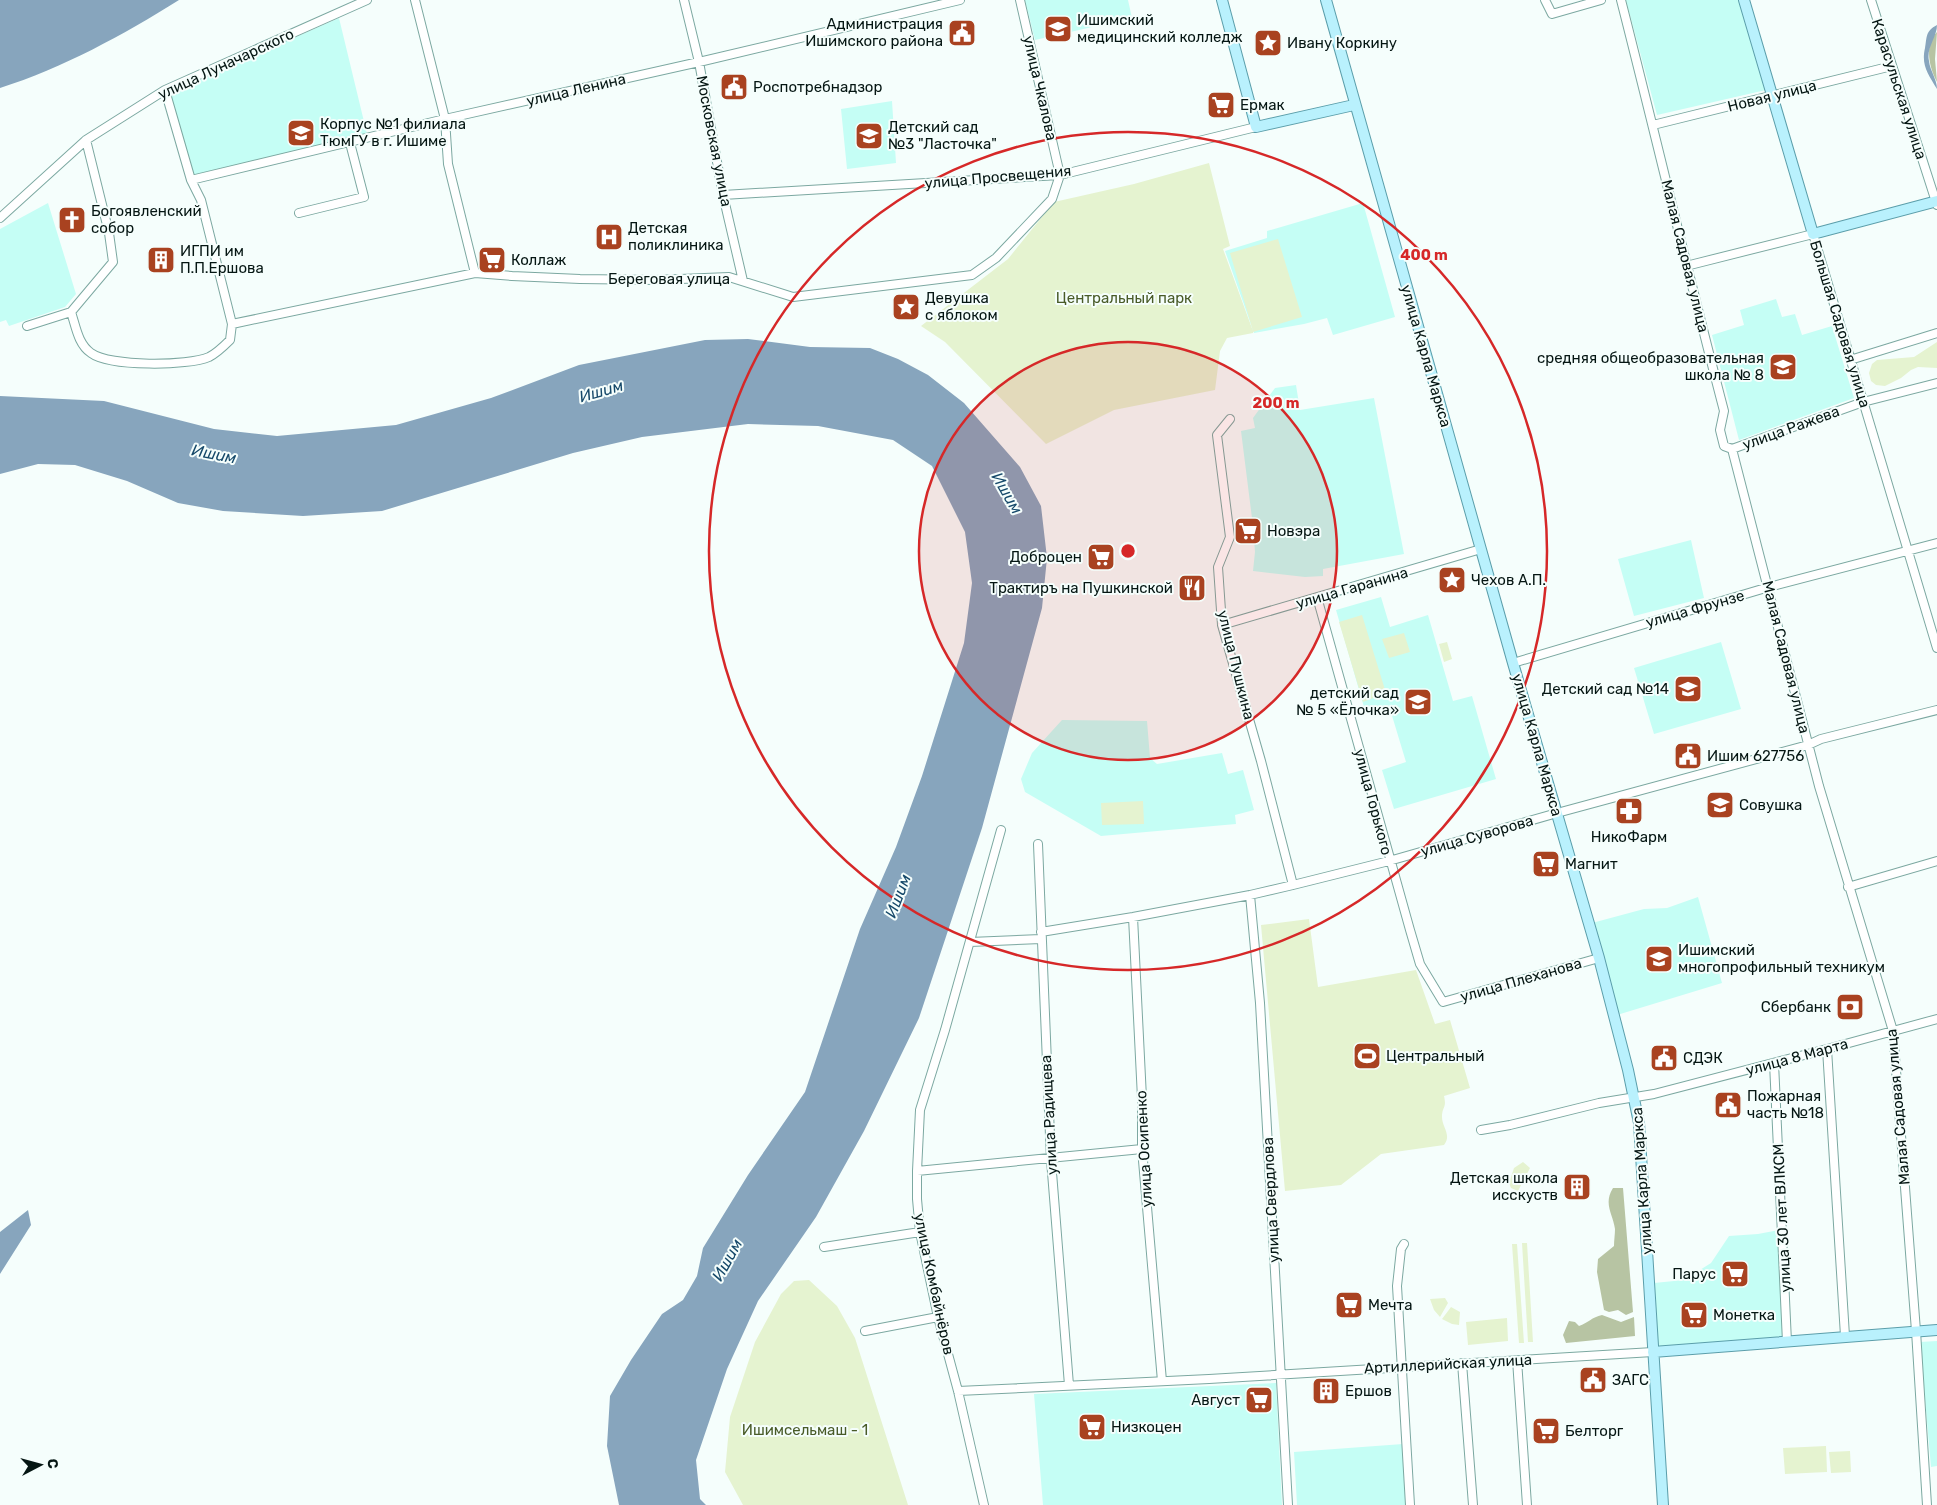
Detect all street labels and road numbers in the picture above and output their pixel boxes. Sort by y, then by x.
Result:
street label: Карасульская улица [1868,16,1930,162]
street label: улица Луначарского [155,25,297,103]
street label: улица Чкалова [1019,34,1061,142]
street label: улица Ленина [525,70,627,110]
street label: Московская улица [692,74,736,208]
street label: Новая улица [1726,76,1818,116]
street label: улица Просвещения [924,162,1072,192]
street label: Малая Садовая улица [1657,178,1713,334]
street label: Большая Садовая улица [1806,238,1874,410]
street label: Береговая улица [608,270,730,288]
street label: улица Карла Маркса [1397,283,1455,429]
street label: улица Ражева [1740,402,1842,454]
street label: улица Гаранина [1294,563,1410,613]
street label: Малая Садовая улица [1758,579,1814,735]
street label: улица Фрунзе [1644,586,1746,632]
street label: улица Пушкина [1214,608,1258,722]
street label: улица Карла Маркса [1508,672,1566,818]
street label: улица Горького [1350,747,1396,857]
street label: улица Суворова [1419,811,1535,861]
street label: улица Плеханова [1458,954,1584,1006]
street label: Малая Садовая улица [1882,1028,1914,1186]
street label: улица 8 Марта [1744,1035,1850,1079]
street label: улица Радищева [1037,1055,1061,1175]
street label: улица Осипенко [1132,1090,1156,1208]
street label: улица Карла Маркса [1628,1107,1656,1255]
street label: улица Свердлова [1259,1137,1283,1263]
street label: улица 30 лет ВЛКСМ [1769,1143,1795,1293]
street label: улица Комбайнёров [910,1211,958,1357]
street label: Артиллерийская улица [1363,1351,1533,1377]

